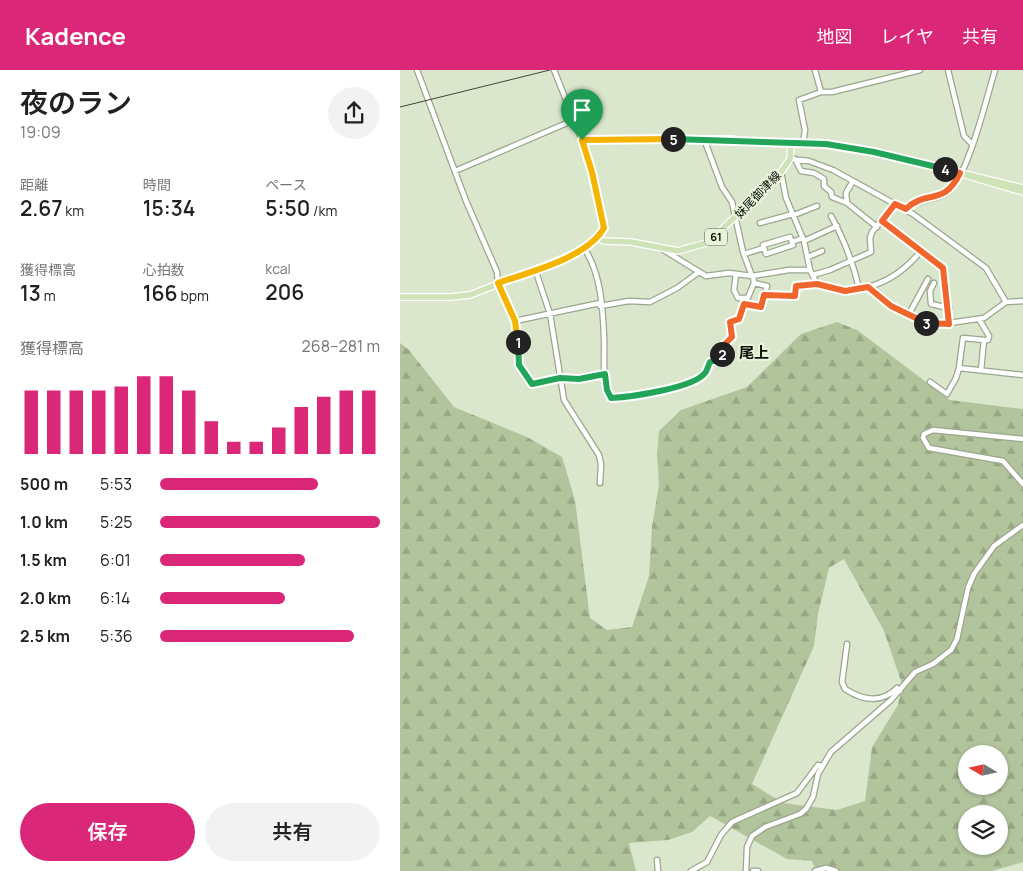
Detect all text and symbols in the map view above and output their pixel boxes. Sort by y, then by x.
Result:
text: Kadence [25,19,126,52]
text: 地図 [817,24,853,48]
text: レイヤ [881,24,934,48]
text: 共有 [962,24,998,48]
text: 夜のラン [20,83,132,121]
button: share [328,87,380,139]
pin [561,89,603,140]
icon: arrive [568,96,596,124]
text: 19:09 [20,121,61,143]
pin: 5 [660,126,686,152]
text: 5 [669,130,678,149]
pin: 4 [932,156,958,182]
text: 4 [941,160,950,179]
street label: 妹尾御津線 [731,167,785,222]
text: 距離 [20,175,48,194]
text: 時間 [143,175,171,194]
text: ペース [265,175,307,194]
text: 2.67 [20,194,62,222]
text: 15:34 [143,194,195,222]
text: 5:50 [265,194,310,222]
text: km [62,201,84,220]
text: /km [310,201,337,220]
road number: 61 [705,228,727,246]
text: kcal [265,259,291,278]
text: 獲得標高 [20,260,76,279]
text: 心拍数 [143,260,185,279]
text: 206 [265,278,304,306]
text: 13 [20,279,41,307]
text: 166 [143,279,178,307]
text: m [41,286,56,305]
text: bpm [178,286,209,305]
pin: 3 [914,310,938,336]
text: 3 [922,314,931,333]
pin: 1 [506,330,530,354]
text: 1 [515,333,522,352]
text: 268–281 m [302,335,380,357]
text: 獲得標高 [20,337,84,359]
pin: 2 [710,342,734,366]
district label: 尾上 [739,342,769,363]
text: 2 [718,345,727,364]
text: 500 m [20,473,68,495]
text: 5:53 [100,473,132,495]
text: 1.0 km [20,511,68,533]
text: 5:25 [100,511,132,533]
text: 1.5 km [20,549,67,571]
text: 6:01 [100,549,131,571]
text: 2.0 km [20,587,71,609]
text: 6:14 [100,587,130,609]
text: 2.5 km [20,625,70,647]
text: 5:36 [100,625,133,647]
north arrow [958,745,1008,795]
map controls [958,745,1008,855]
button: 保存 [20,803,195,861]
button: 共有 [205,803,380,861]
button: layers [958,805,1008,855]

